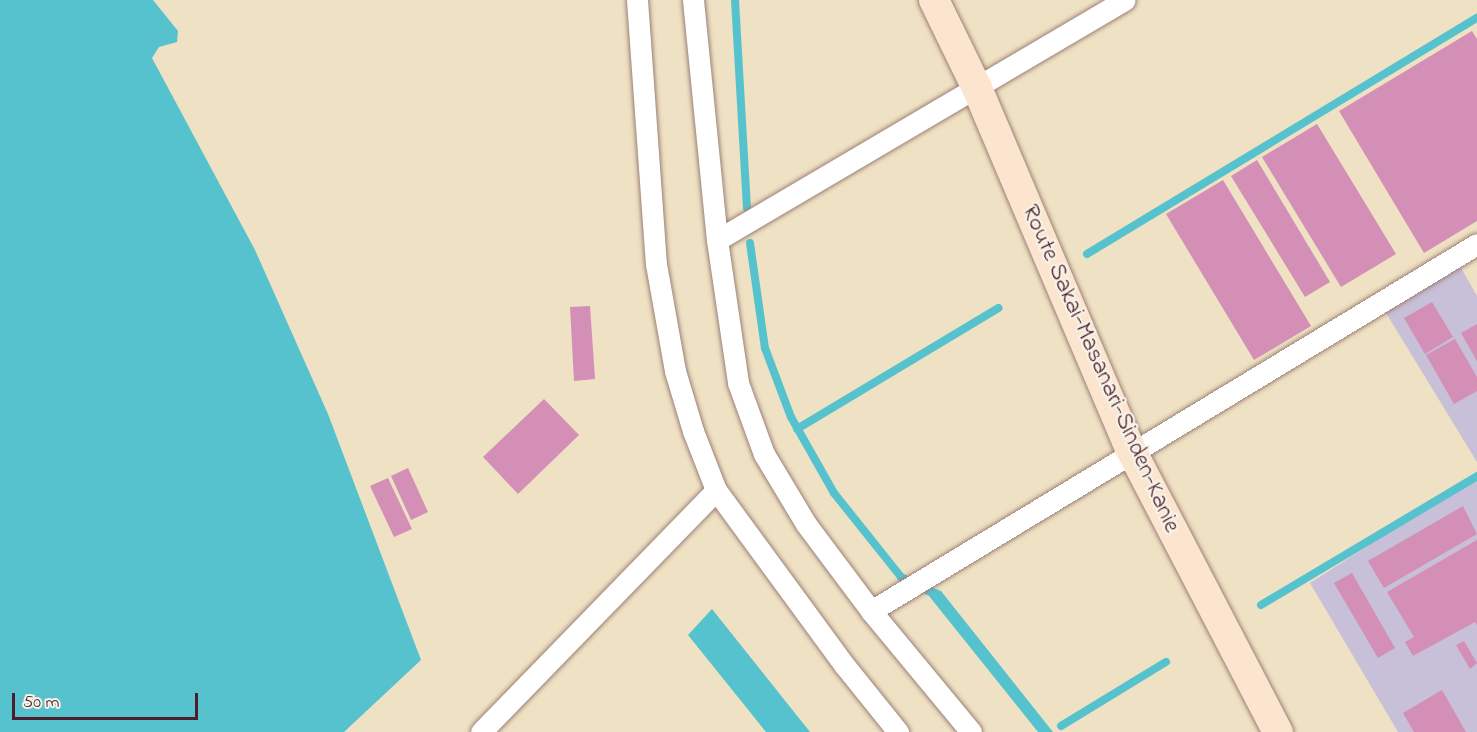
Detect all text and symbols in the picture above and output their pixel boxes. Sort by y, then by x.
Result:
street label: Route Sakai-Masanari-Sinden-Kanie [1014,201,1186,537]
scale bar [15,681,201,719]
text: 50 m [23,690,60,716]

